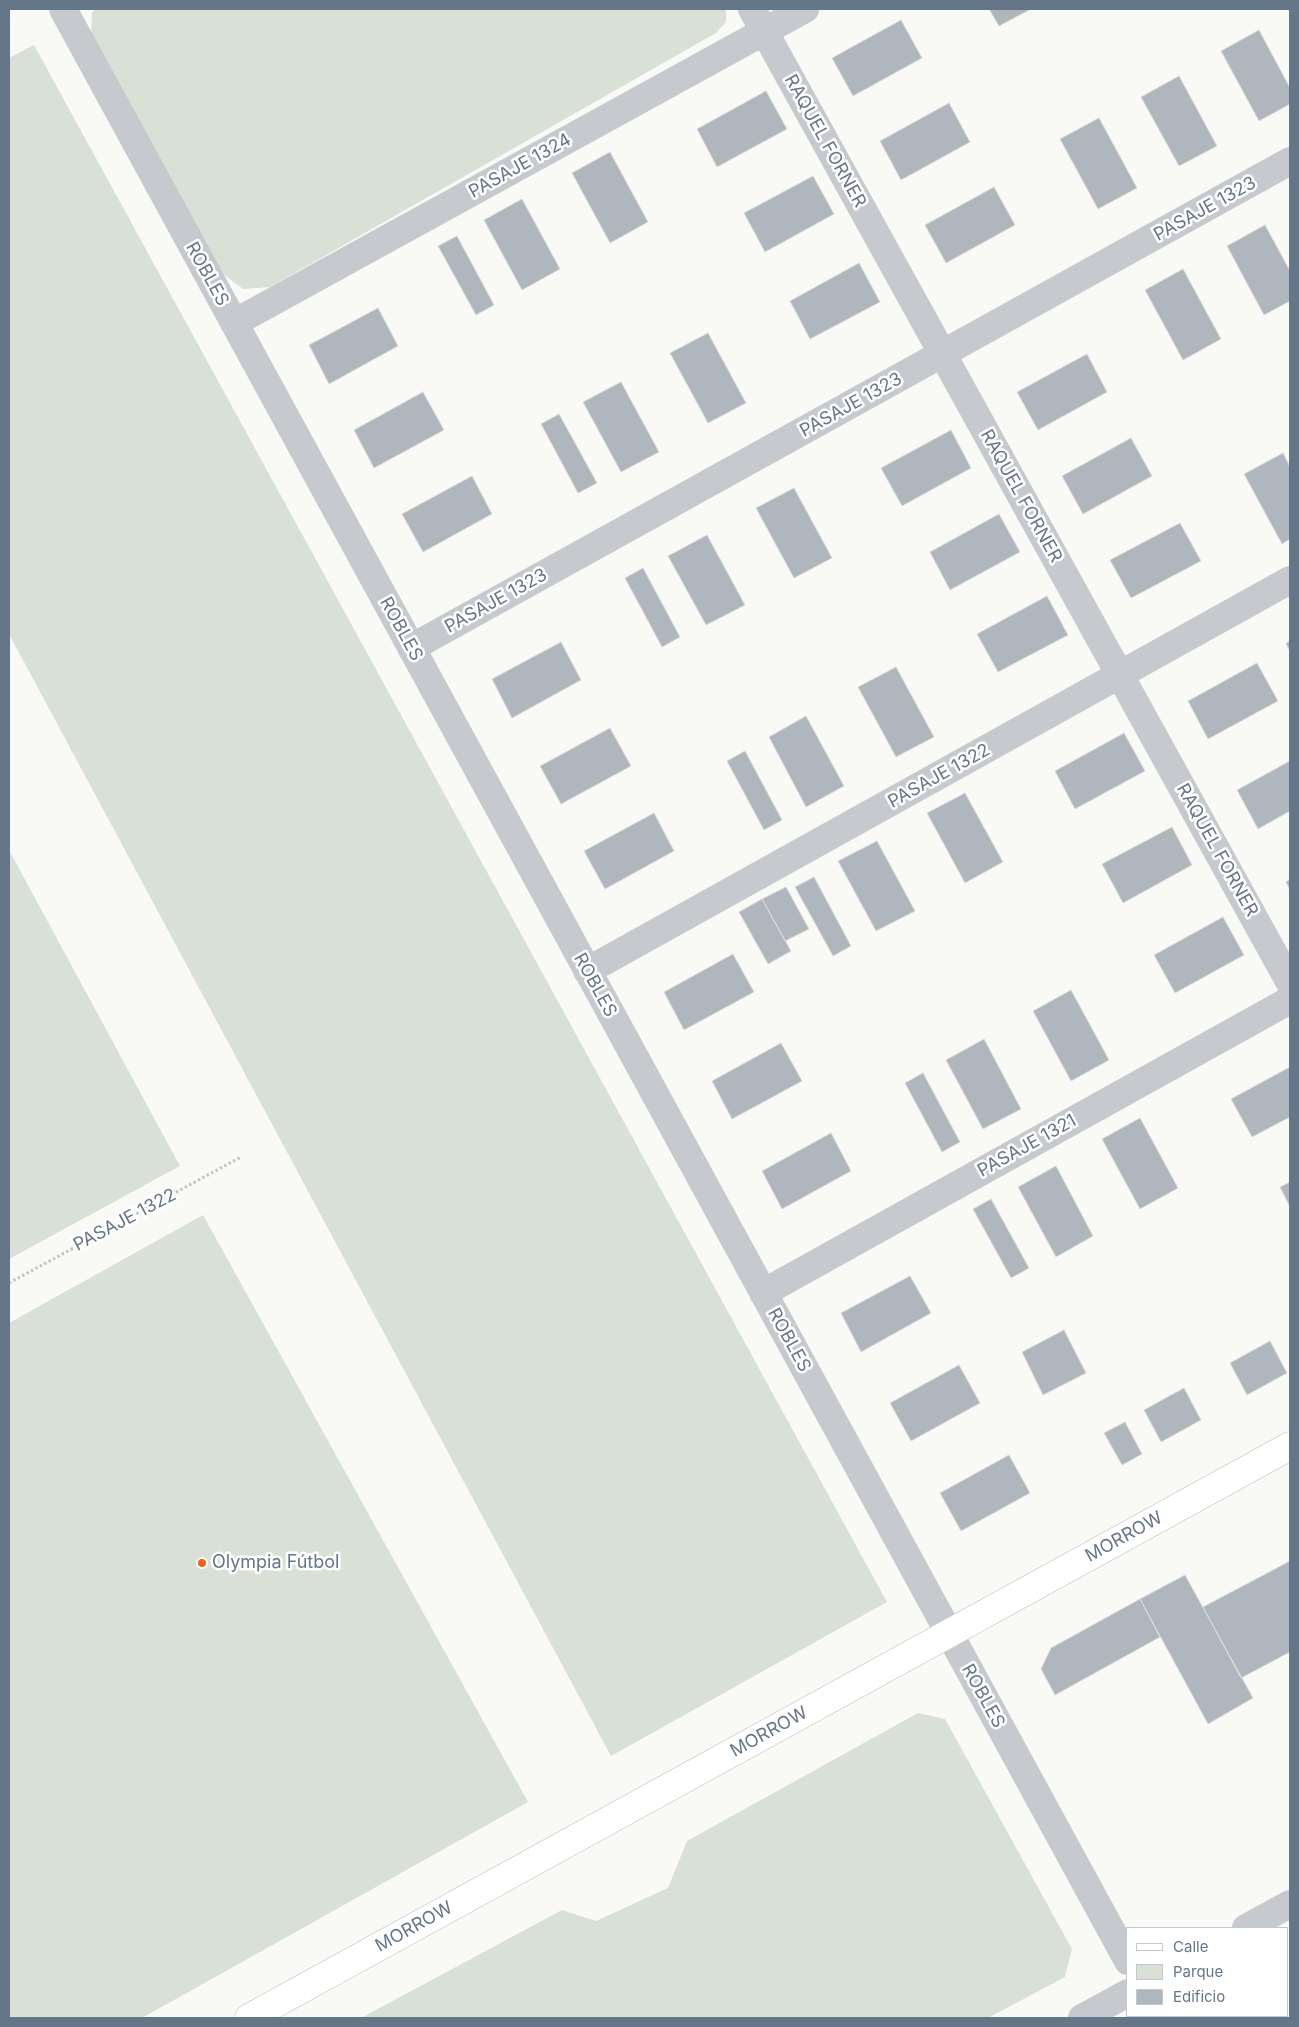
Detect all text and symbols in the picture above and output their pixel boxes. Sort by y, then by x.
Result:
street label: RAQUEL FORNER [780,71,870,211]
street label: PASAJE 1324 [465,129,575,203]
street label: PASAJE 1323 [1150,172,1260,246]
street label: ROBLES [181,238,233,310]
street label: PASAJE 1323 [796,368,906,442]
street label: RAQUEL FORNER [976,426,1066,566]
street label: PASAJE 1323 [441,564,551,638]
street label: ROBLES [375,593,427,665]
street label: PASAJE 1322 [884,739,994,813]
street label: RAQUEL FORNER [1172,780,1262,920]
street label: ROBLES [569,949,621,1021]
street label: PASAJE 1321 [974,1110,1080,1182]
street label: PASAJE 1322 [70,1184,180,1256]
street label: ROBLES [763,1304,815,1376]
street label: MORROW [1082,1507,1166,1567]
place label: Olympia Fútbol [212,1552,339,1574]
marker: Olympia Fútbol [196,1557,208,1569]
street label: ROBLES [957,1660,1009,1732]
street label: MORROW [727,1702,811,1762]
street label: MORROW [372,1897,456,1957]
legend [1126,1927,1289,2017]
text: Calle [1173,1937,1208,1956]
text: Parque [1173,1962,1223,1981]
text: Edificio [1173,1987,1225,2006]

